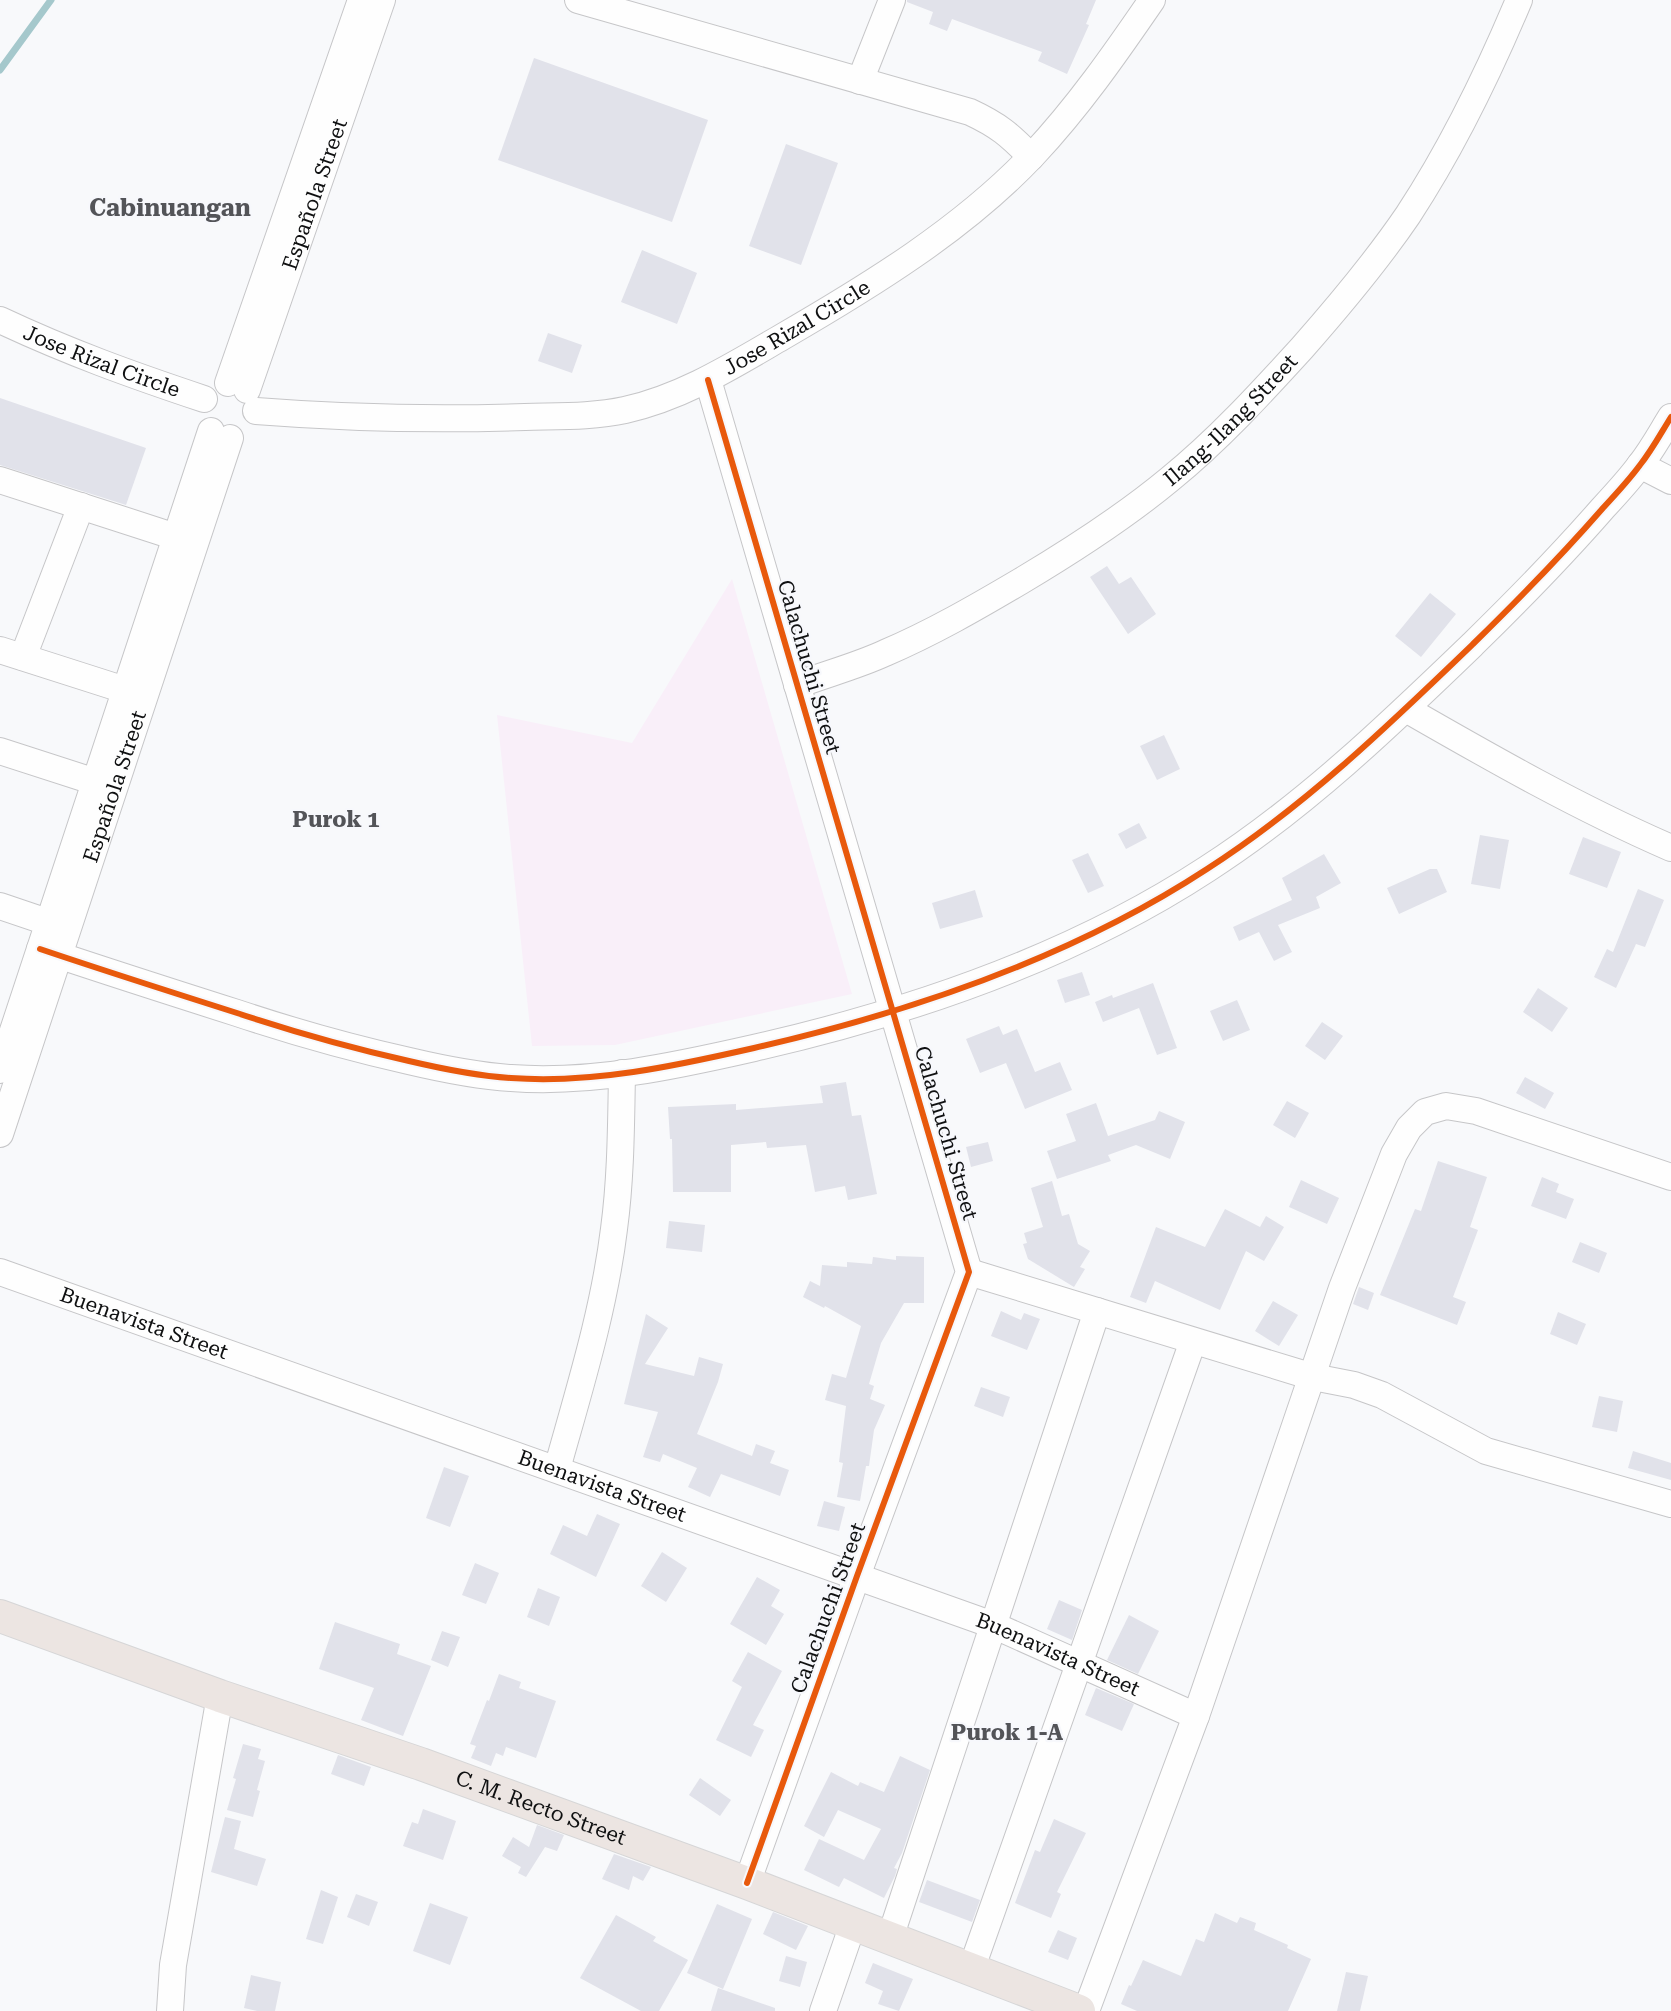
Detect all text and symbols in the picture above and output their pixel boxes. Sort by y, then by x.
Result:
street label: Española Street [277,115,352,273]
district label: Cabinuangan [89,194,251,222]
street label: Jose Rizal Circle [720,275,874,380]
street label: Jose Rizal Circle [20,320,183,402]
street label: Ilang-Ilang Street [1159,349,1302,491]
street label: Calachuchi Street [773,577,845,757]
street label: Española Street [79,707,151,865]
district label: Purok 1 [292,807,380,832]
street label: Calachuchi Street [910,1043,982,1223]
street label: Buenavista Street [57,1282,232,1364]
street label: Buenavista Street [515,1445,689,1527]
street label: Calachuchi Street [786,1519,870,1697]
street label: Buenavista Street [973,1608,1144,1701]
district label: Purok 1-A [951,1720,1063,1745]
street label: C. M. Recto Street [453,1766,630,1850]

